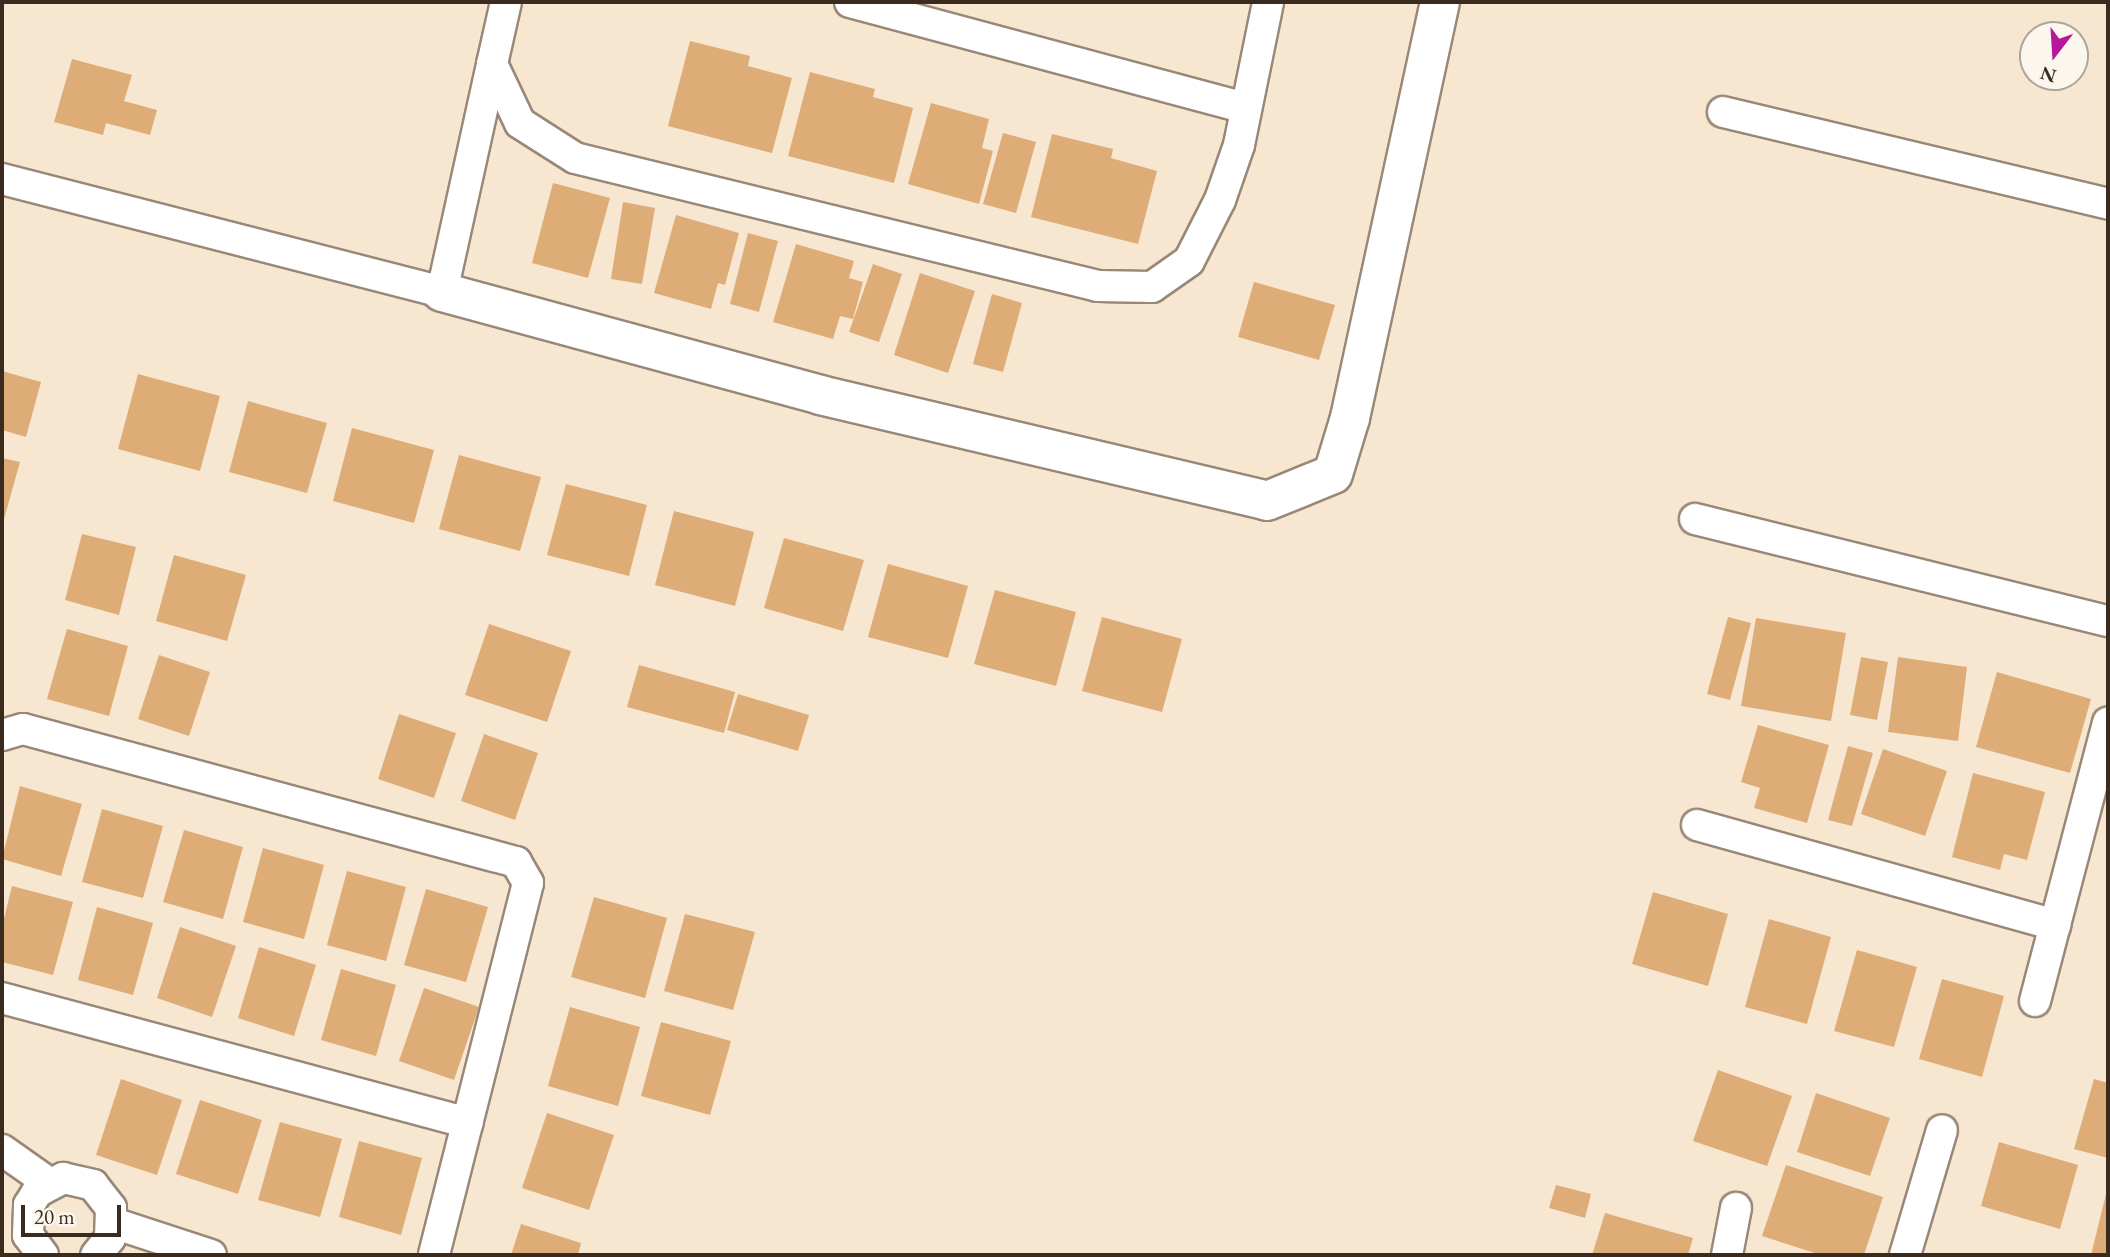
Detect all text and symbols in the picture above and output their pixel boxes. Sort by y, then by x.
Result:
north arrow [2019,21,2089,91]
text: N [2037,60,2059,89]
scale bar [24,1190,124,1234]
text: 20 m [34,1203,75,1230]

